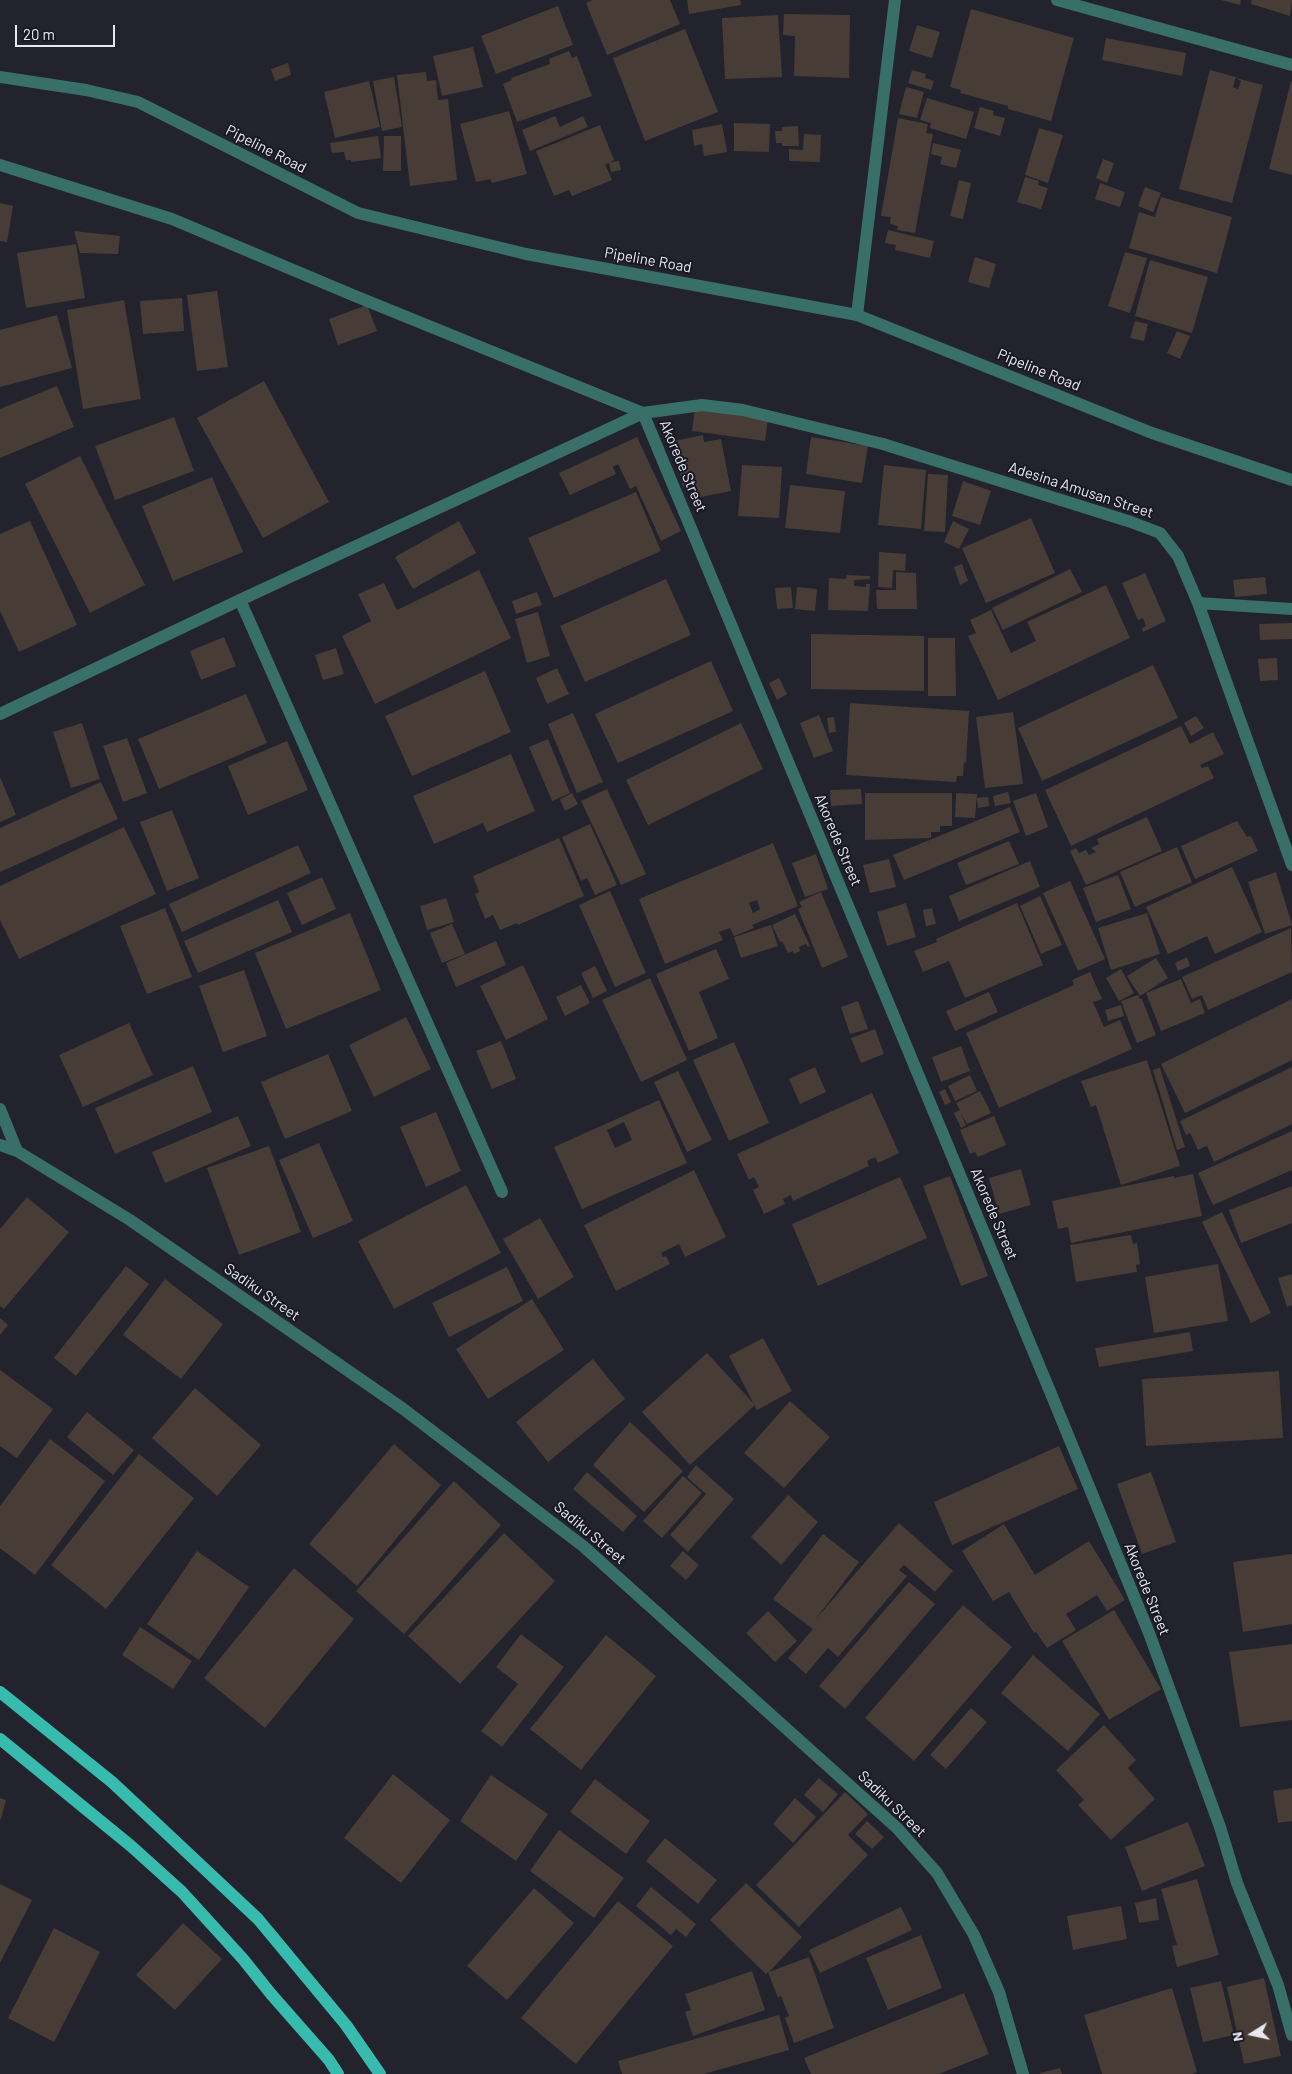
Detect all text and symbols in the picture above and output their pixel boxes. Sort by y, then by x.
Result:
scale bar [18,15,118,47]
text: 20 m [23,25,55,43]
street label: Pipeline Road [223,121,309,177]
street label: Pipeline Road [603,243,693,277]
street label: Pipeline Road [995,345,1083,395]
street label: Akorede Street [656,417,710,515]
street label: Adesina Amusan Street [1006,458,1156,522]
street label: Akorede Street [811,791,865,889]
street label: Akorede Street [967,1165,1021,1263]
street label: Sadiku Street [221,1259,303,1325]
street label: Sadiku Street [551,1498,629,1568]
street label: Akorede Street [1120,1540,1174,1638]
street label: Sadiku Street [854,1767,930,1841]
north arrow [1227,2009,1277,2059]
text: N [1228,2031,1246,2043]

